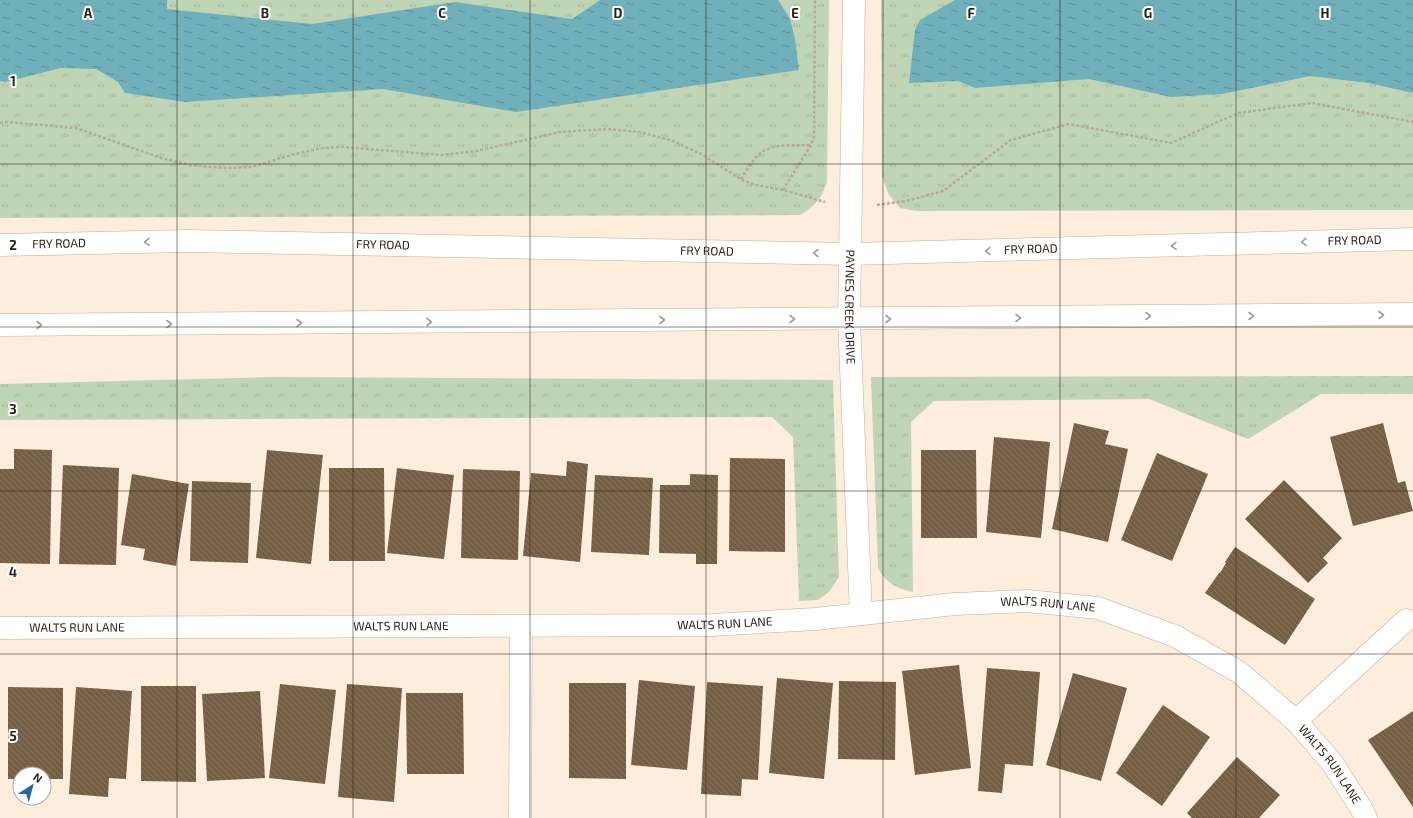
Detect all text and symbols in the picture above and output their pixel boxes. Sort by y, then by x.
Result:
text: A [84,5,93,21]
text: B [261,5,269,21]
text: C [438,5,446,21]
text: D [614,5,623,21]
text: E [791,5,799,21]
text: F [967,5,975,21]
text: G [1144,5,1152,21]
text: H [1321,5,1330,21]
text: 1 [10,73,16,89]
street label: FRY ROAD [1328,232,1382,247]
street label: FRY ROAD [32,235,86,250]
street label: FRY ROAD [356,236,410,251]
text: 2 [9,237,17,253]
one-way arrow [144,238,150,246]
one-way arrow [1301,238,1307,246]
street label: FRY ROAD [1004,240,1058,256]
one-way arrow [1171,241,1177,250]
street label: FRY ROAD [680,243,734,258]
one-way arrow [985,246,991,255]
one-way arrow [813,249,819,258]
street label: PAYNES CREEK DRIVE [843,249,859,365]
one-way arrow [1378,310,1384,319]
one-way arrow [1145,312,1151,321]
one-way arrow [1248,312,1254,320]
one-way arrow [1015,313,1021,322]
one-way arrow [885,314,891,323]
one-way arrow [789,315,795,323]
one-way arrow [659,316,665,324]
one-way arrow [426,318,432,326]
one-way arrow [296,319,302,327]
one-way arrow [166,320,172,328]
one-way arrow [36,321,42,329]
text: 3 [9,401,17,417]
text: 4 [9,564,17,580]
street label: WALTS RUN LANE [1000,593,1096,614]
street label: WALTS RUN LANE [677,613,773,631]
street label: WALTS RUN LANE [353,618,449,633]
street label: WALTS RUN LANE [29,619,125,634]
street label: WALTS RUN LANE [1296,721,1365,806]
text: 5 [9,728,17,744]
north arrow [12,766,52,806]
text: N [31,770,45,785]

